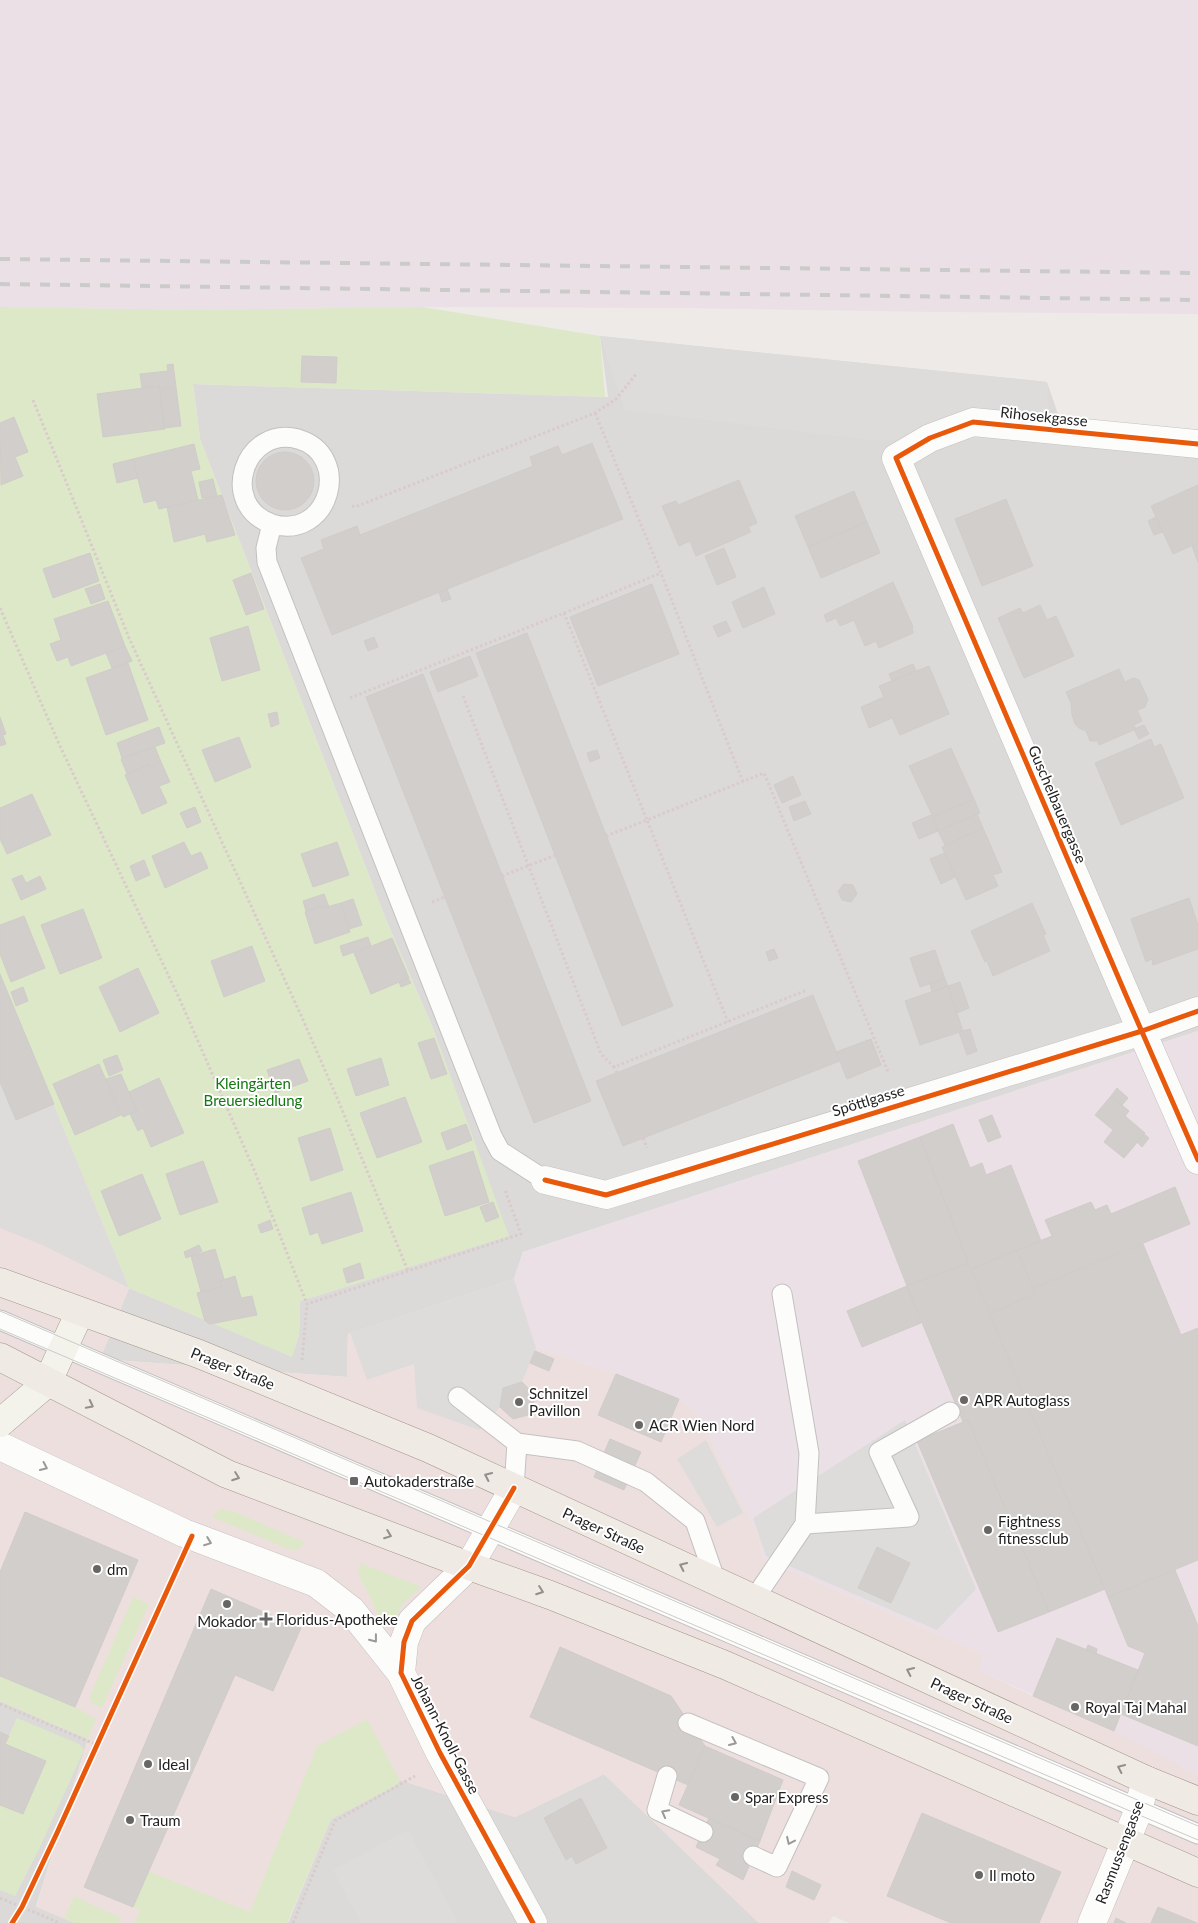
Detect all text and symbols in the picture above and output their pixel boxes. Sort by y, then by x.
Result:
street label: Rihosekgasse [999,402,1089,430]
street label: Guschelbauergasse [1025,742,1091,866]
park label: Kleingärten Breuersiedlung [204,1074,303,1109]
street label: Spöttlgasse [830,1080,906,1120]
street label: Prager Straße [188,1343,278,1393]
place label: Schnitzel Pavillon [529,1384,588,1419]
place label: APR Autoglass [974,1391,1070,1409]
marker: APR Autoglass [958,1394,970,1406]
marker: Schnitzel Pavillon [513,1396,525,1408]
one-way arrow [85,1399,94,1409]
place label: ACR Wien Nord [649,1416,754,1434]
marker: ACR Wien Nord [633,1419,645,1431]
one-way arrow [39,1461,48,1471]
one-way arrow [231,1471,240,1481]
one-way arrow [484,1471,493,1482]
place label: Autokaderstraße [364,1472,474,1490]
marker: Autokaderstraße [348,1475,360,1487]
street label: Prager Straße [560,1503,648,1557]
place label: Fightness fitnessclub [998,1512,1069,1547]
marker: Fightness fitnessclub [982,1524,994,1536]
one-way arrow [383,1529,391,1539]
one-way arrow [203,1536,211,1546]
place label: dm [107,1560,128,1578]
one-way arrow [679,1562,688,1572]
marker: dm [91,1563,103,1575]
one-way arrow [535,1585,544,1595]
marker: Mokador [221,1598,233,1610]
place label: Floridus-Apotheke [276,1610,398,1628]
place label: Mokador [197,1612,257,1630]
marker: Floridus-Apotheke [260,1613,272,1625]
one-way arrow [369,1633,377,1642]
one-way arrow [906,1667,915,1677]
street label: Johann-Knoll-Gasse [408,1671,484,1797]
street label: Prager Straße [928,1673,1016,1727]
place label: Royal Taj Mahal [1085,1698,1187,1716]
marker: Royal Taj Mahal [1069,1701,1081,1713]
one-way arrow [728,1735,737,1746]
place label: Ideal [158,1755,189,1773]
marker: Ideal [142,1758,154,1770]
one-way arrow [1117,1764,1126,1775]
place label: Spar Express [745,1788,828,1806]
marker: Spar Express [729,1791,741,1803]
street label: Rasmussengasse [1091,1798,1147,1906]
one-way arrow [662,1809,671,1819]
place label: Traum [140,1811,181,1829]
marker: Traum [124,1814,136,1826]
one-way arrow [786,1835,796,1844]
place label: Il moto [989,1866,1035,1884]
marker: Il moto [973,1869,985,1881]

